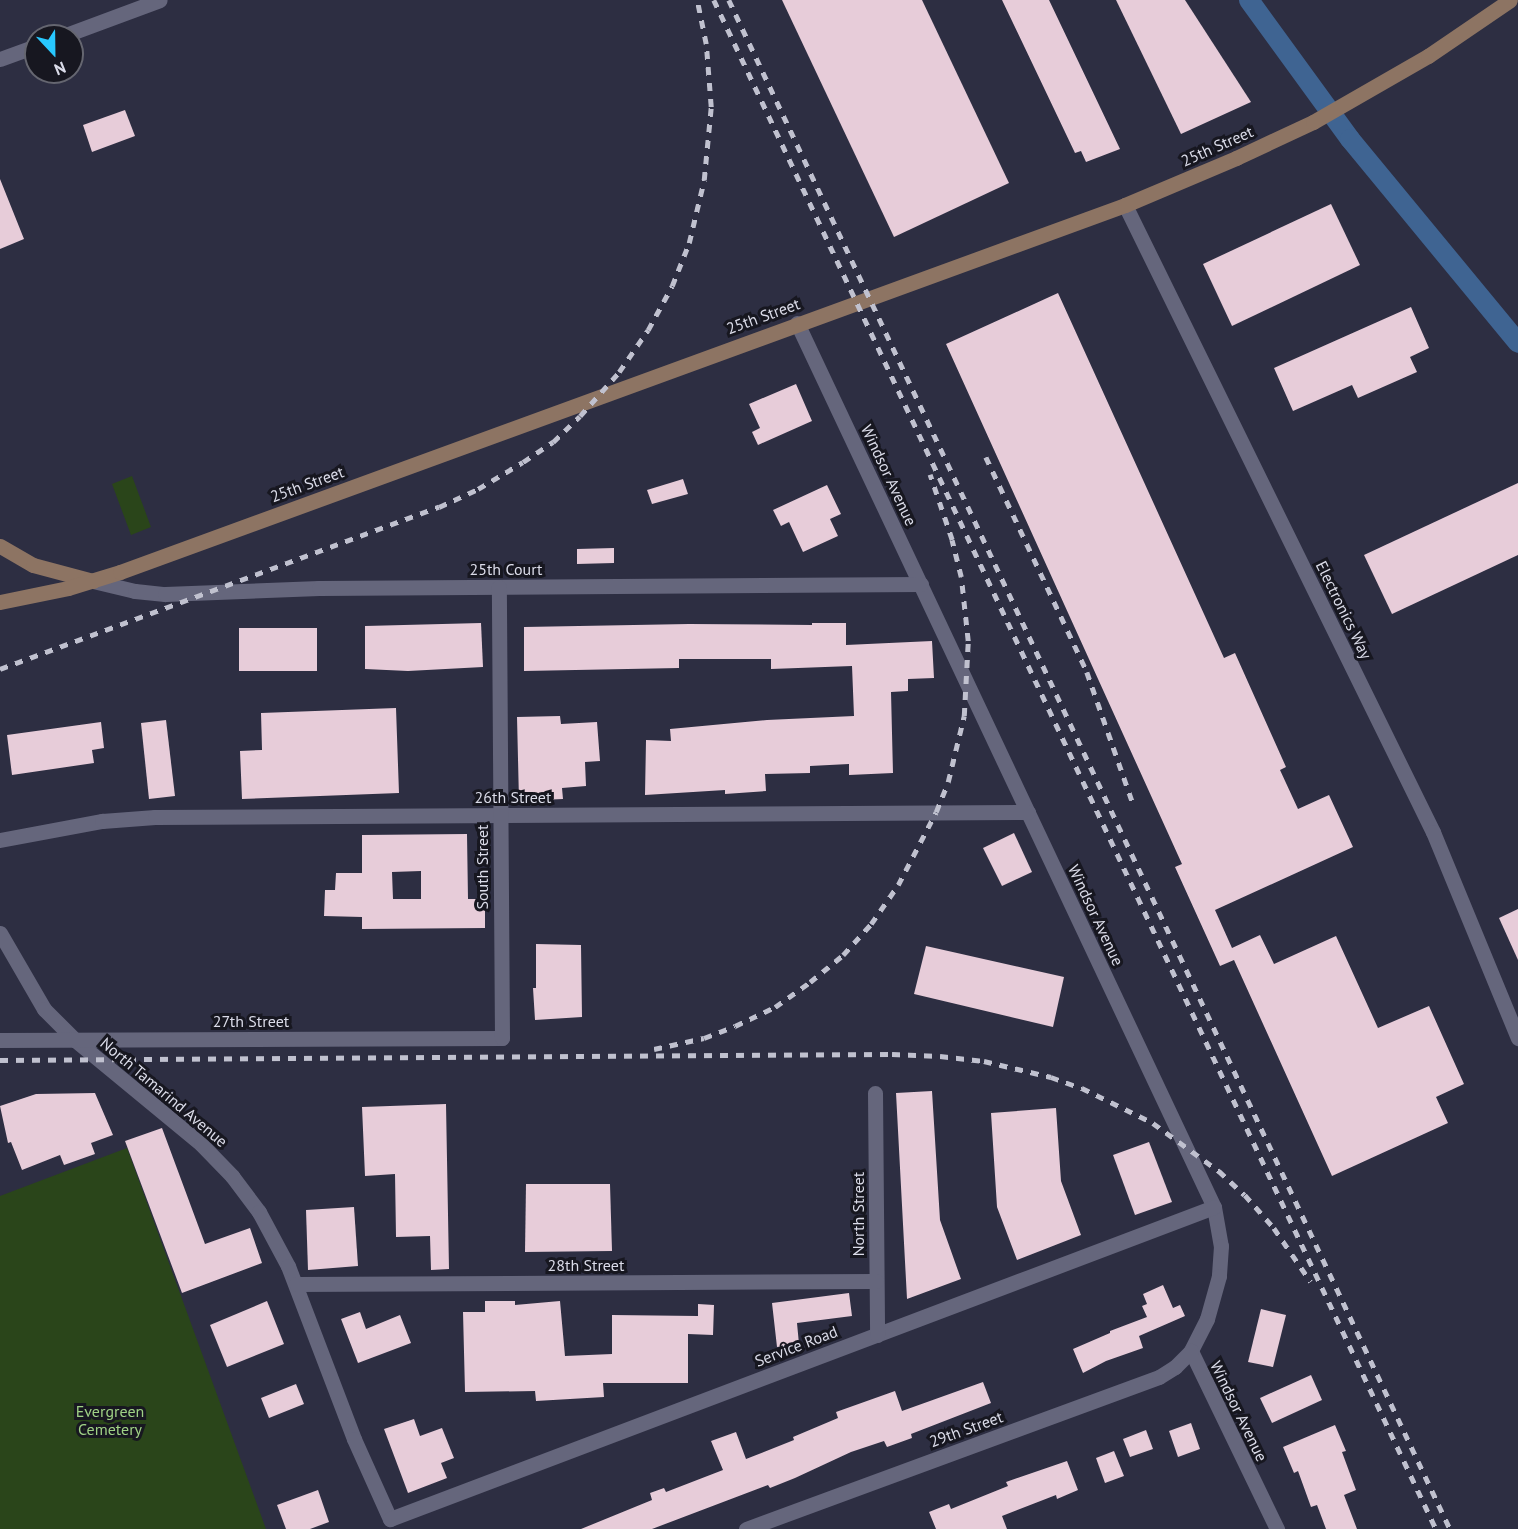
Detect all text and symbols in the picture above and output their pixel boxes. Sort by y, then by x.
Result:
north arrow [24,24,84,84]
text: N [51,58,69,80]
street label: 25th Street [1178,122,1256,170]
street label: 25th Street [724,294,802,338]
street label: Windsor Avenue [857,421,921,529]
street label: 25th Street [268,462,346,506]
street label: Electronics Way [1312,558,1376,662]
street label: 25th Court [469,559,543,579]
street label: 26th Street [475,787,551,807]
street label: South Street [472,824,492,910]
street label: Windsor Avenue [1064,861,1128,969]
street label: 27th Street [213,1011,289,1031]
street label: North Tamarind Avenue [96,1033,232,1151]
street label: North Street [848,1172,868,1256]
street label: 28th Street [548,1255,624,1275]
street label: Service Road [752,1321,840,1371]
street label: Windsor Avenue [1206,1357,1272,1465]
park label: Evergreen Cemetery [76,1401,144,1439]
street label: 29th Street [927,1407,1005,1451]

